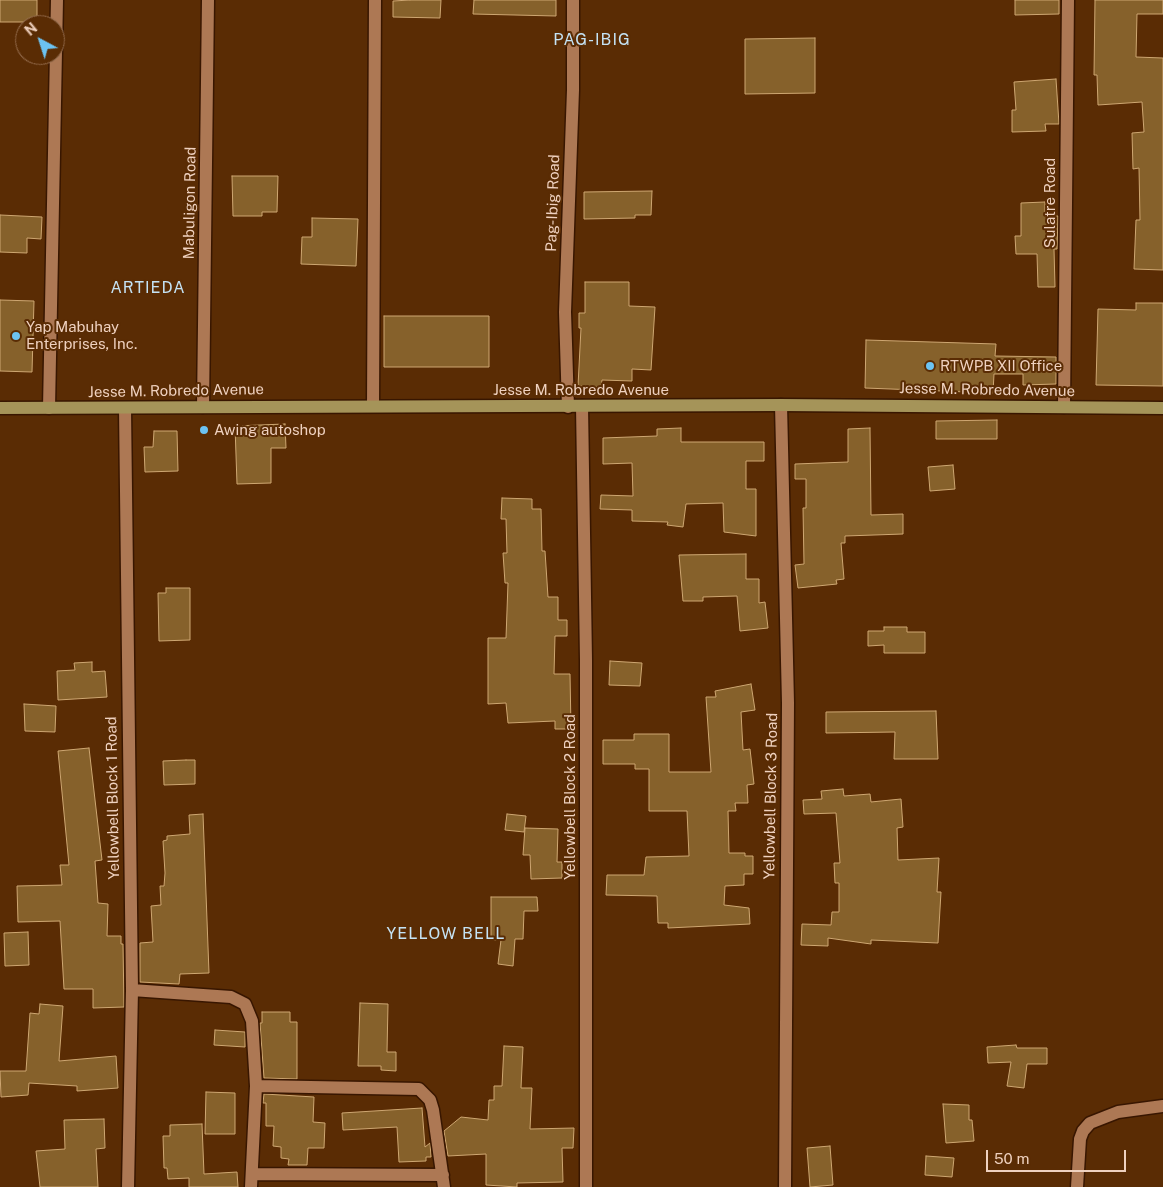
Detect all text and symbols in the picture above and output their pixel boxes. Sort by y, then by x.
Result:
north arrow [15,15,65,65]
text: N [22,20,40,39]
district label: PAG-IBIG [552,30,632,50]
street label: Mabuligon Road [180,146,200,260]
street label: Pag-Ibig Road [542,154,564,252]
street label: Sulatre Road [1041,158,1059,248]
district label: ARTIEDA [110,278,186,298]
place label: Yap Mabuhay Enterprises, Inc. [26,318,137,353]
marker: Yap Mabuhay Enterprises, Inc. [10,330,22,342]
place label: RTWPB XII Office [940,357,1062,375]
marker: RTWPB XII Office [924,360,936,372]
street label: Jesse M. Robredo Avenue [899,379,1075,401]
street label: Jesse M. Robredo Avenue [88,380,264,402]
street label: Jesse M. Robredo Avenue [493,381,669,399]
place label: Awing autoshop [214,421,326,439]
marker: Awing autoshop [198,424,210,436]
street label: Yellowbell Block 3 Road [761,713,781,879]
street label: Yellowbell Block 2 Road [561,714,579,880]
street label: Yellowbell Block 1 Road [103,716,123,880]
district label: YELLOW BELL [385,924,507,944]
scale bar [988,1140,1128,1172]
text: 50 m [994,1150,1029,1167]

